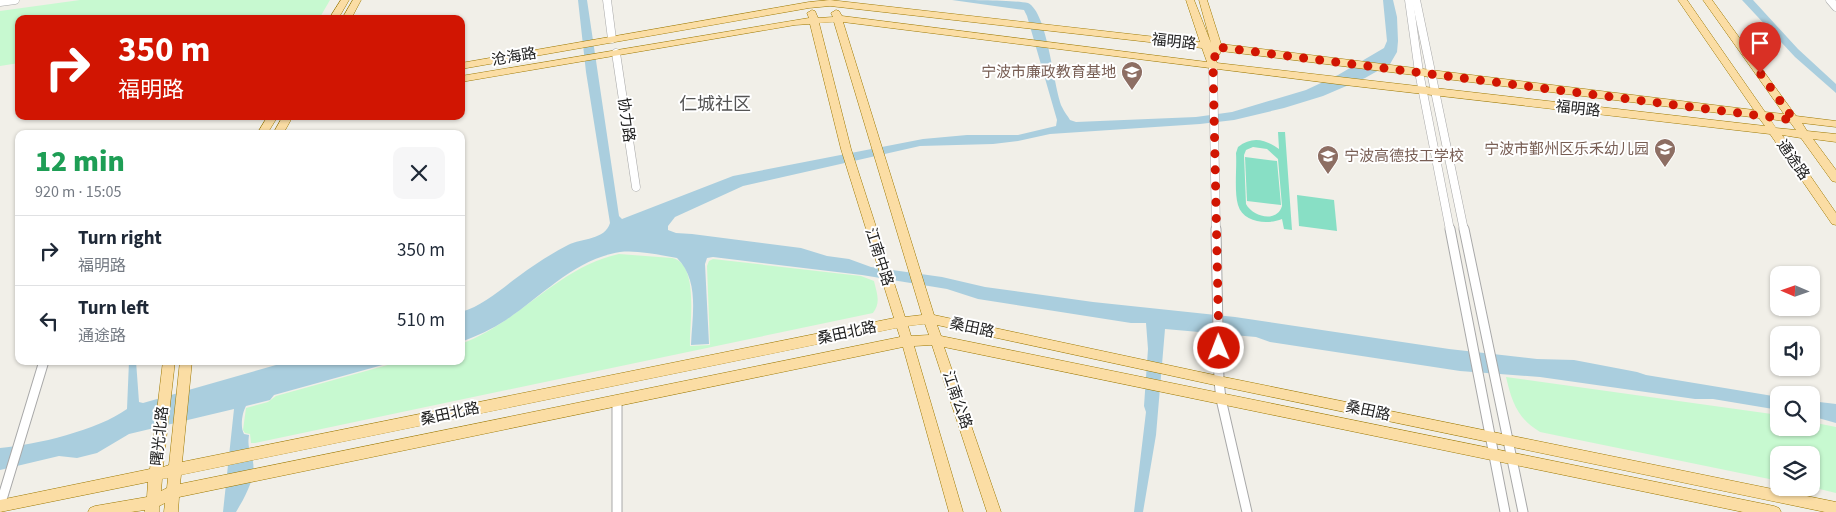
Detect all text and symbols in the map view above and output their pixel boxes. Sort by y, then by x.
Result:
pin [1739,22,1781,73]
text: 350 m [118,25,210,75]
street label: 福明路 [1151,29,1197,55]
icon: arrive [1746,29,1774,57]
icon: right [35,35,100,100]
street label: 沧海路 [490,43,538,71]
school or university icon: 宁波市廉政教育基地 [1120,60,1144,91]
place label: 宁波市廉政教育基地 [981,62,1116,83]
text: 福明路 [118,74,184,106]
district label: 仁城社区 [679,92,751,117]
street label: 协力路 [612,96,640,144]
street label: 福明路 [1555,96,1601,122]
street label: 通途路 [1771,136,1815,184]
school or university icon: 宁波市鄞州区乐禾幼儿园 [1653,137,1677,168]
place label: 宁波市鄞州区乐禾幼儿园 [1484,139,1649,160]
text: 12 min [35,140,125,183]
school or university icon: 宁波高德技工学校 [1316,144,1340,175]
place label: 宁波高德技工学校 [1344,146,1464,167]
button: close [393,147,445,199]
text: 920 m · 15:05 [35,181,122,203]
text: Turn right [78,225,162,252]
street label: 江南中路 [860,225,898,289]
icon: right [35,237,63,265]
text: 350 m [397,237,445,264]
text: 福明路 [78,255,126,277]
north arrow [1770,266,1820,316]
map controls [1770,266,1820,496]
text: Turn left [78,295,149,322]
icon: left [35,307,63,335]
text: 510 m [397,307,445,334]
street label: 桑田路 [948,313,996,343]
street label: 桑田北路 [815,316,879,350]
position arrow [1192,321,1244,373]
text: 通途路 [78,325,126,347]
button: sound [1770,326,1820,376]
street label: 江南公路 [937,368,977,432]
button: search [1770,386,1820,436]
street label: 桑田路 [1344,396,1392,426]
street label: 桑田北路 [418,397,482,431]
street label: 曙光北路 [146,405,174,467]
button: layers [1770,446,1820,496]

